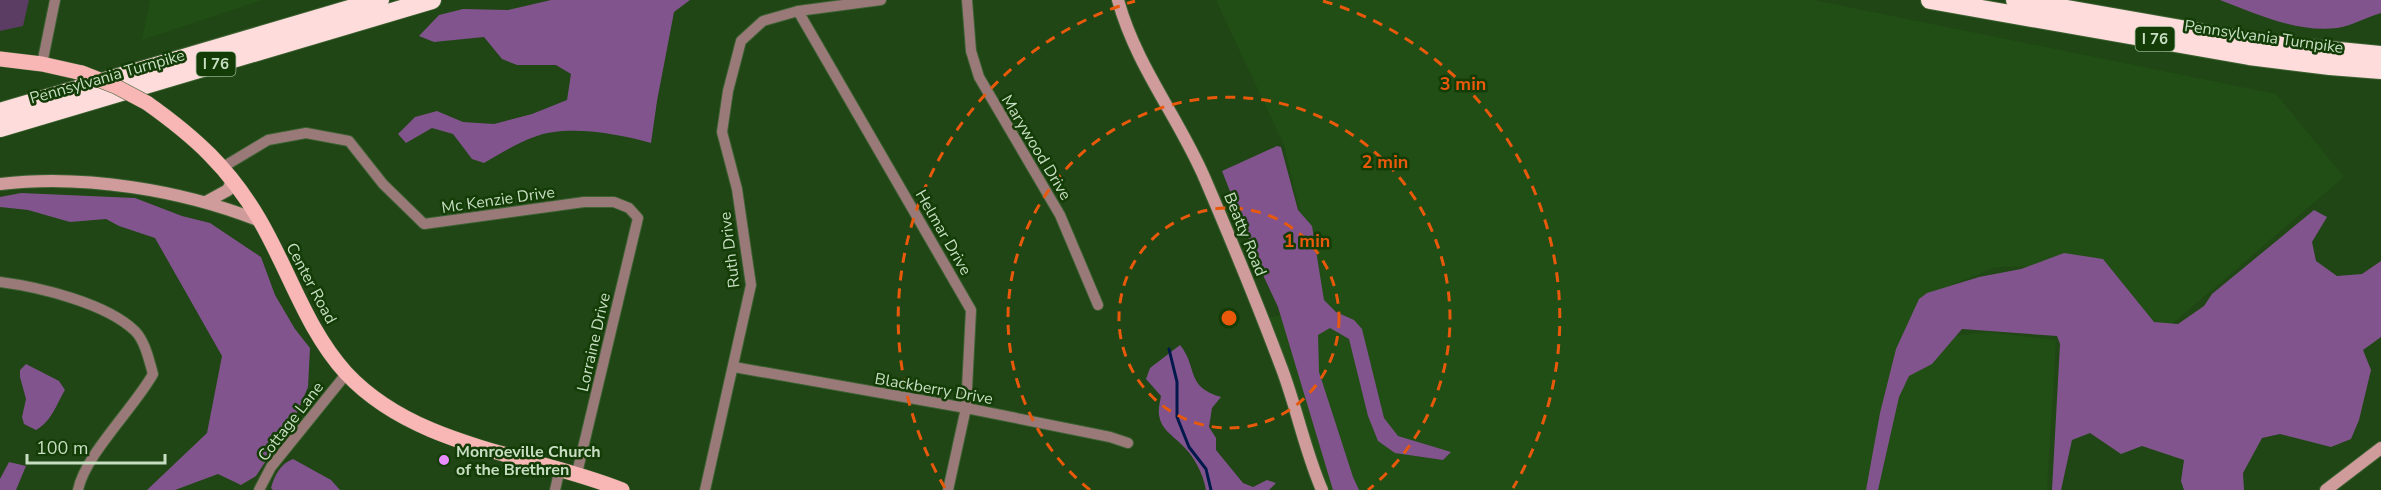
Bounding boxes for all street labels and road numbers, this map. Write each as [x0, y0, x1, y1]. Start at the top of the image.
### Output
street label: Pennsylvania Turnpike [2183, 15, 2345, 59]
road number: I 76 [2136, 27, 2174, 51]
street label: Pennsylvania Turnpike [27, 44, 187, 110]
road number: I 76 [196, 52, 236, 76]
street label: Marywood Drive [996, 91, 1076, 204]
street label: Mc Kenzie Drive [440, 181, 556, 219]
street label: Helmar Drive [910, 186, 977, 279]
street label: Beatty Road [1218, 189, 1272, 280]
street label: Ruth Drive [714, 211, 746, 289]
street label: Center Road [281, 239, 342, 328]
street label: Lorraine Drive [572, 291, 616, 394]
street label: Blackberry Drive [873, 368, 995, 410]
street label: Cottage Lane [253, 377, 329, 466]

